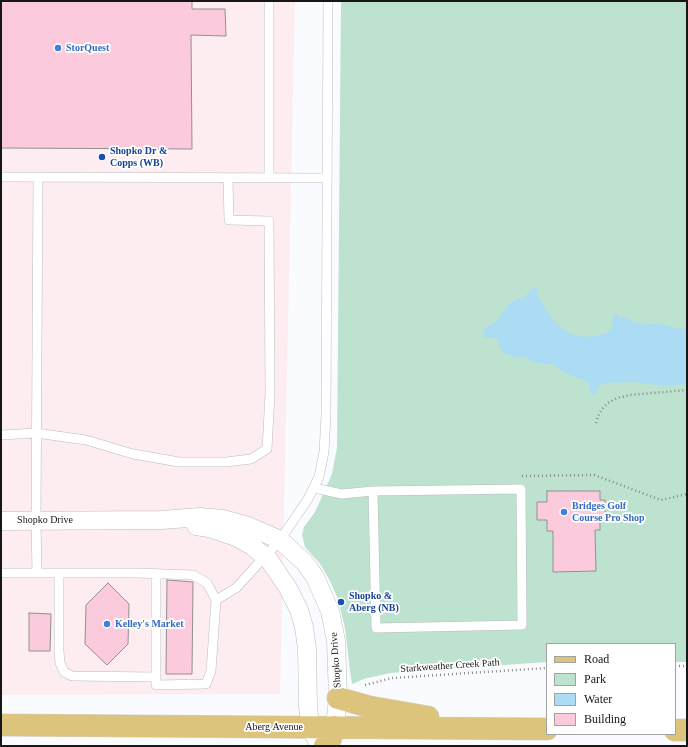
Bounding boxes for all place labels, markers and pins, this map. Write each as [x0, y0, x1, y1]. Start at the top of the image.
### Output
place label: StorQuest [66, 42, 109, 54]
marker: StorQuest [53, 43, 63, 53]
place label: Shopko Dr & Copps (WB) [110, 145, 167, 168]
marker: Shopko Dr & Copps (WB) [97, 152, 107, 162]
place label: Bridges Golf Course Pro Shop [572, 500, 645, 524]
marker: Bridges Golf Course Pro Shop [559, 507, 569, 517]
place label: Shopko & Aberg (NB) [349, 590, 399, 614]
marker: Shopko & Aberg (NB) [336, 597, 346, 607]
place label: Kelley's Market [115, 618, 184, 630]
marker: Kelley's Market [102, 619, 112, 629]

